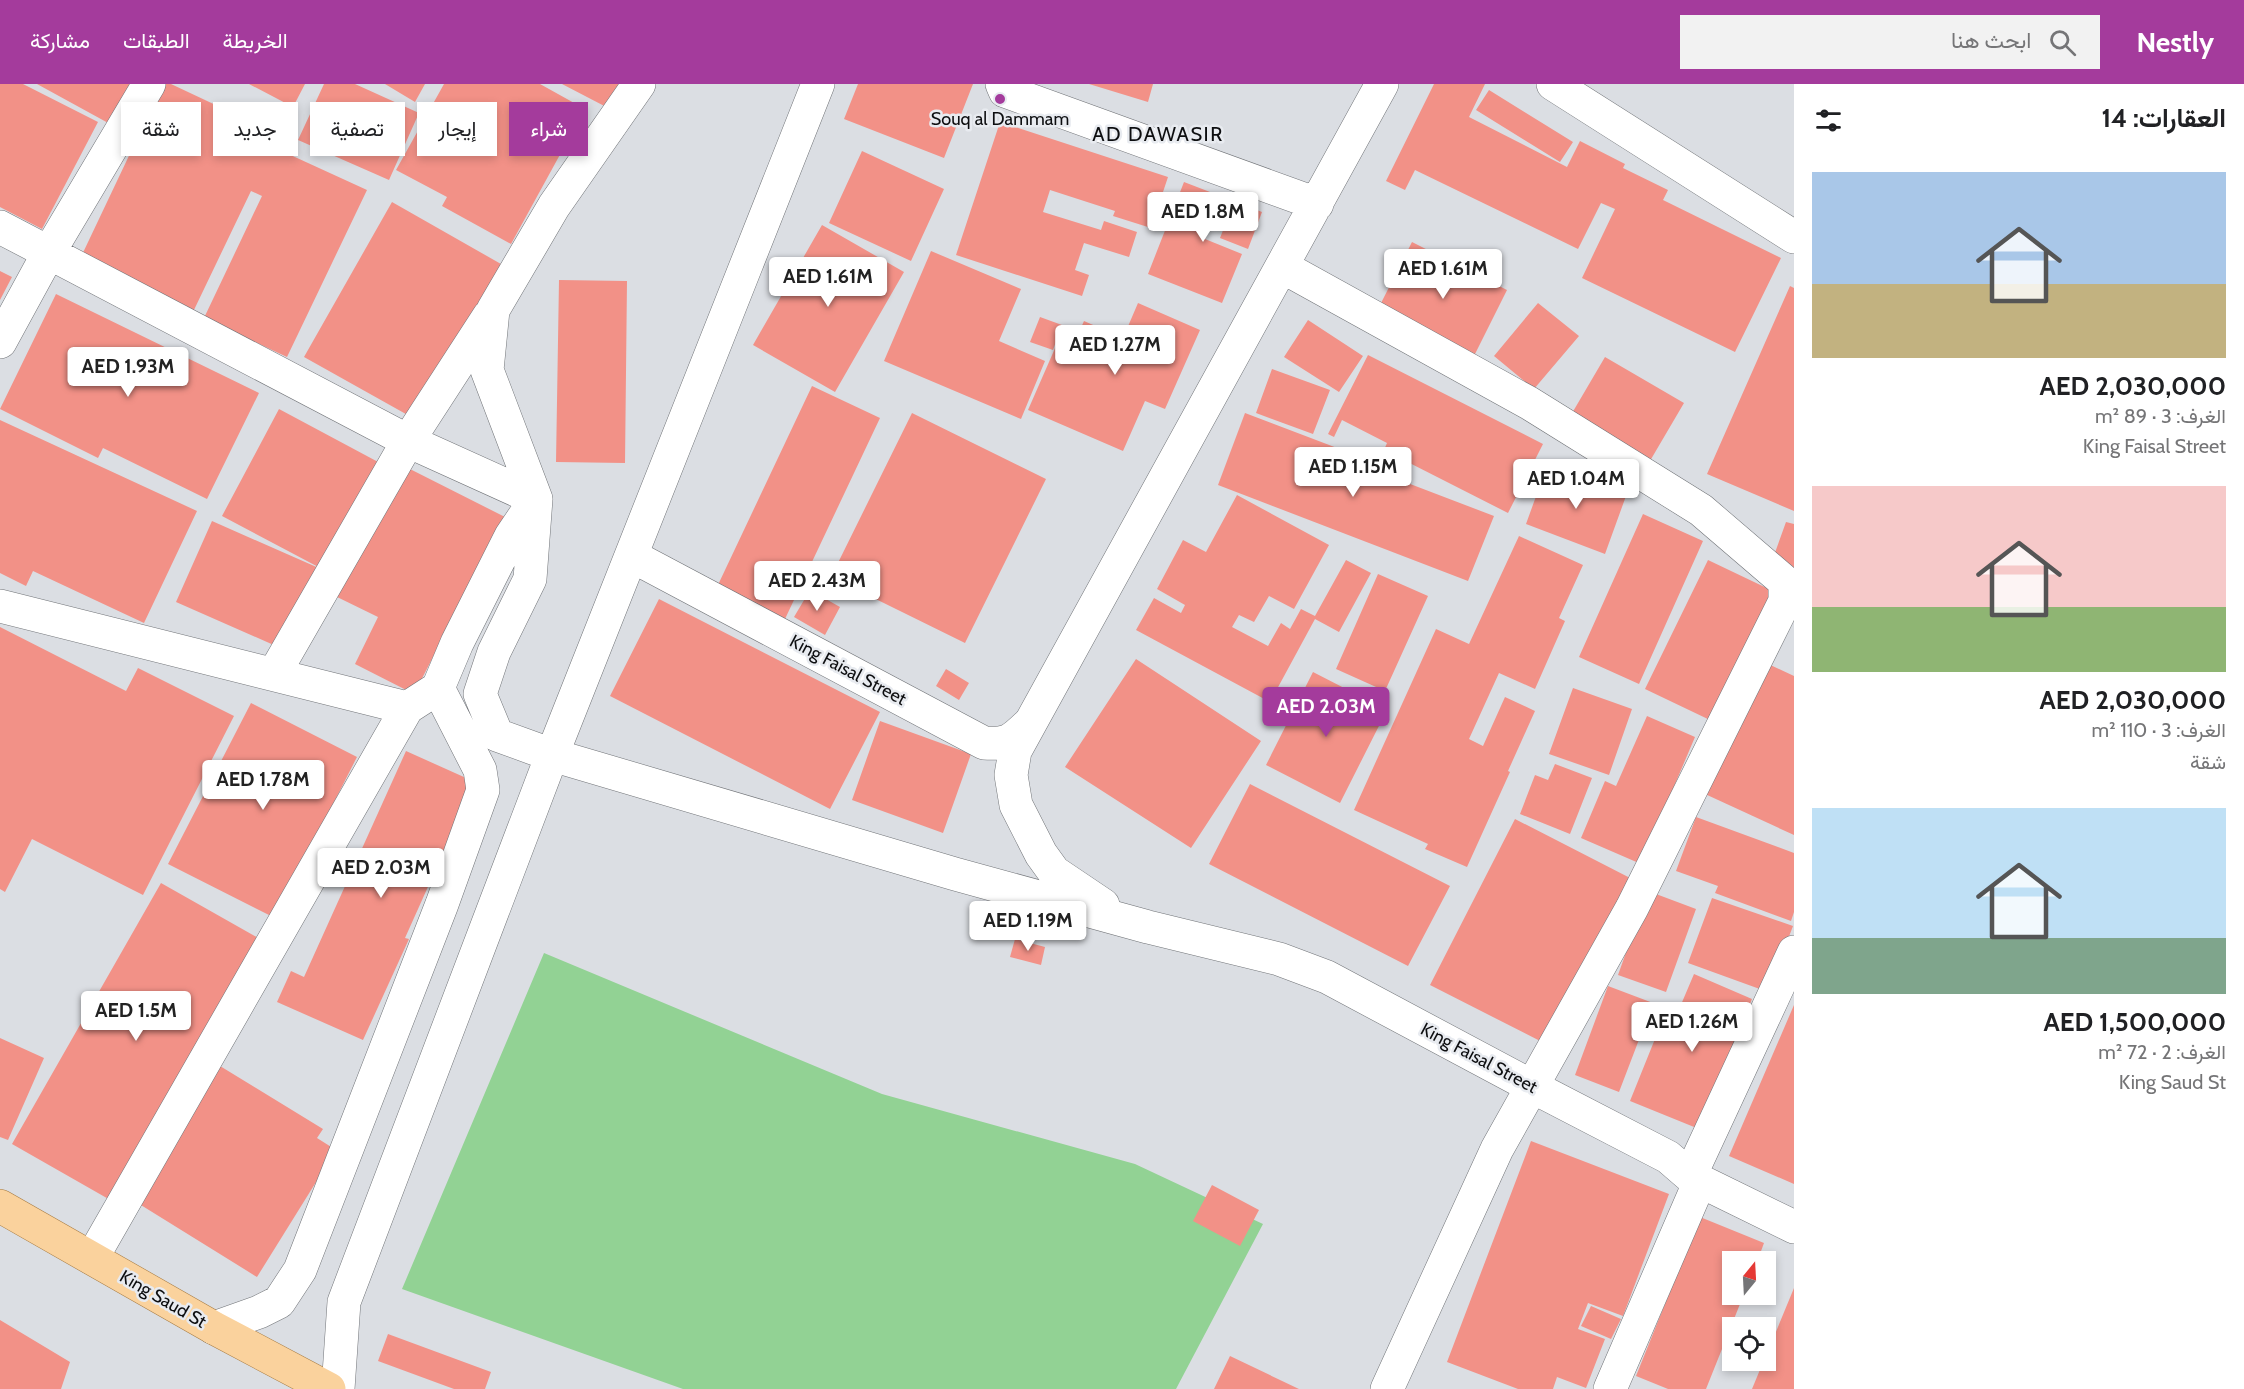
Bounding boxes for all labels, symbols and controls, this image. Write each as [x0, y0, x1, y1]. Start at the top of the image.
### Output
search box [1680, 15, 2100, 69]
text: Nestly [2136, 25, 2214, 59]
icon: search [2046, 26, 2079, 59]
text: ابحث هنا [1951, 27, 2031, 54]
text: مشاركة [30, 28, 90, 53]
text: الطبقات [123, 28, 190, 53]
text: الخريطة [223, 28, 288, 53]
marker: Souq al Dammam [993, 92, 1007, 106]
chip: شقة [121, 102, 201, 156]
chip: جديد [213, 102, 298, 156]
chip: تصفية [310, 102, 405, 156]
chip: إيجار [417, 102, 497, 156]
chip: شراء [509, 102, 588, 156]
text: العقارات: 14 [2101, 102, 2226, 134]
icon: filters [1812, 104, 1845, 137]
place label: Souq al Dammam [931, 108, 1069, 130]
district label: AD DAWASIR [1092, 122, 1224, 146]
pin: AED 1.8M [1141, 192, 1265, 243]
text: AED 1.8M [1161, 199, 1245, 223]
icon: home [1965, 211, 2073, 319]
pin: AED 1.61M [1374, 249, 1512, 300]
text: AED 1.61M [1398, 256, 1488, 280]
pin: AED 1.61M [759, 257, 897, 308]
text: AED 1.61M [783, 264, 873, 288]
pin: AED 1.27M [1046, 325, 1184, 376]
text: AED 1.27M [1069, 332, 1161, 356]
pin: AED 1.93M [59, 347, 197, 398]
text: AED 1.93M [82, 354, 174, 378]
text: AED 2,030,000 [2040, 370, 2226, 402]
text: الغرف: 3 · 89 m² [2095, 404, 2226, 428]
text: King Faisal Street [2083, 434, 2226, 458]
pin: AED 1.15M [1284, 447, 1422, 498]
text: AED 1.15M [1309, 454, 1398, 478]
pin: AED 1.04M [1507, 459, 1645, 510]
text: AED 1.04M [1527, 466, 1625, 490]
icon: home [1965, 525, 2073, 633]
pin: AED 2.43M [748, 561, 886, 612]
text: AED 2.43M [768, 568, 866, 592]
street label: King Faisal Street [786, 630, 910, 710]
text: AED 2,030,000 [2040, 684, 2226, 716]
pin: AED 2.03M [1257, 687, 1395, 738]
text: AED 2.03M [1276, 694, 1376, 718]
text: الغرف: 3 · 110 m² [2092, 718, 2226, 742]
text: شقة [2190, 750, 2226, 774]
pin: AED 1.78M [194, 760, 332, 811]
text: AED 1.78M [216, 767, 310, 791]
icon: home [1965, 847, 2073, 955]
pin: AED 2.03M [312, 848, 450, 899]
text: AED 2.03M [331, 855, 431, 879]
pin: AED 1.19M [959, 901, 1097, 952]
text: AED 1.19M [983, 908, 1073, 932]
pin: AED 1.5M [74, 991, 198, 1042]
text: AED 1.5M [95, 998, 177, 1022]
pin: AED 1.26M [1623, 1002, 1761, 1053]
text: AED 1,500,000 [2044, 1006, 2226, 1038]
text: AED 1.26M [1645, 1009, 1739, 1033]
street label: King Faisal Street [1417, 1018, 1541, 1098]
text: الغرف: 2 · 72 m² [2098, 1040, 2226, 1064]
text: King Saud St [2119, 1070, 2226, 1094]
north arrow [1722, 1251, 1776, 1305]
map controls [1722, 1251, 1776, 1371]
street label: King Saud St [116, 1265, 210, 1333]
button: locate [1722, 1317, 1776, 1371]

